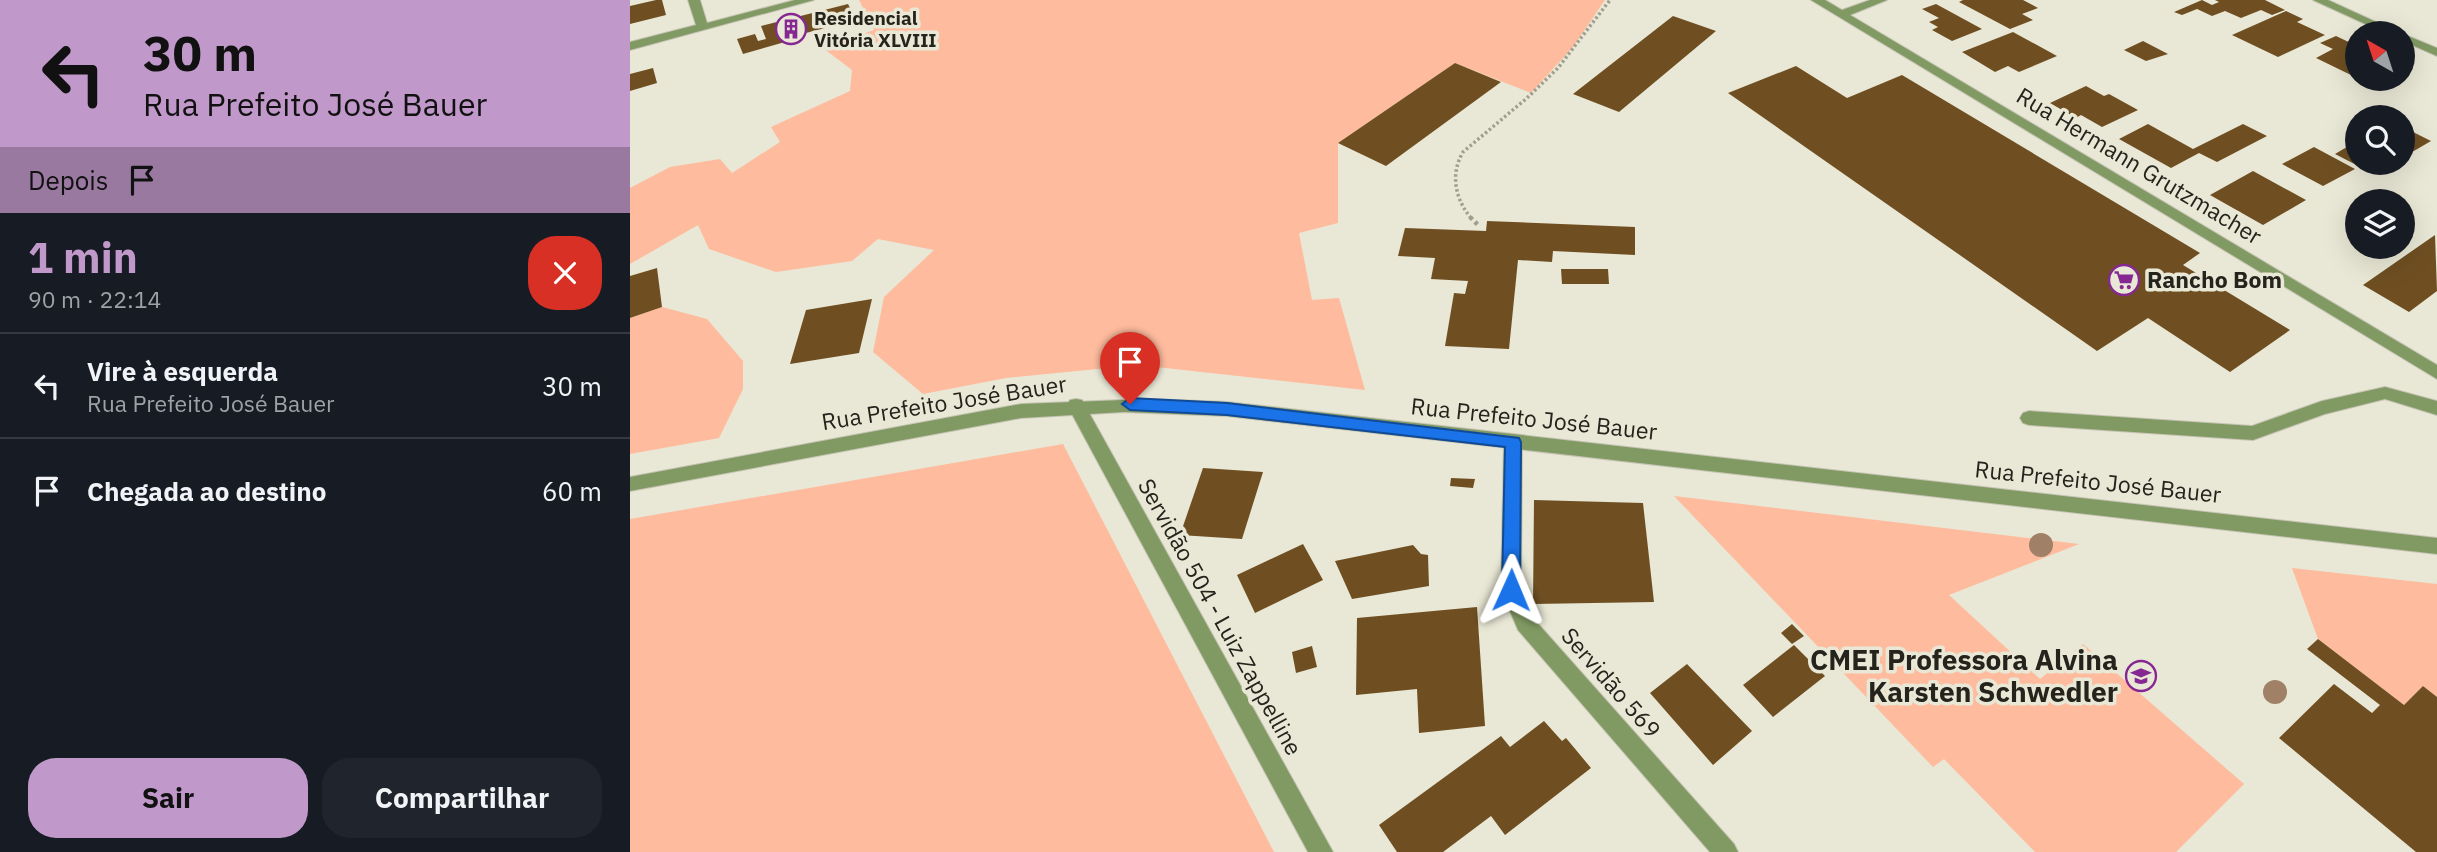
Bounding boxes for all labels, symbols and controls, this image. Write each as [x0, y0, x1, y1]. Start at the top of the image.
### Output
place label: Residencial Vitória XLVIII [814, 6, 937, 52]
building icon: Residencial Vitória XLVIII [774, 12, 808, 46]
text: 30 m [143, 21, 257, 84]
north arrow [2345, 21, 2415, 91]
map controls [2345, 21, 2415, 259]
icon: left [28, 28, 119, 119]
street label: Rua Hermann Grutzmacher [2011, 80, 2268, 251]
text: Rua Prefeito José Bauer [143, 83, 487, 125]
button: search [2345, 105, 2415, 175]
icon: arrive [123, 161, 161, 199]
text: Depois [28, 163, 109, 197]
button: layers [2345, 189, 2415, 259]
text: 1 min [28, 230, 138, 285]
button: close [528, 236, 602, 310]
supermarket icon: Rancho Bom [2107, 263, 2141, 297]
place label: Rancho Bom [2147, 264, 2282, 294]
text: 90 m · 22:14 [28, 284, 161, 314]
pin [1100, 332, 1160, 404]
icon: arrive [1111, 343, 1149, 381]
text: Vire à esquerda [87, 354, 278, 388]
icon: left [28, 367, 66, 405]
street label: Rua Prefeito José Bauer [819, 368, 1069, 436]
text: 30 m [542, 369, 602, 403]
text: Rua Prefeito José Bauer [87, 388, 334, 418]
street label: Rua Prefeito José Bauer [1409, 390, 1659, 446]
street label: Rua Prefeito José Bauer [1973, 453, 2223, 509]
icon: arrive [28, 472, 66, 510]
street label: Servidão 504 - Luiz Zappelline [1132, 473, 1310, 760]
text: Chegada ao destino [87, 474, 326, 508]
text: 60 m [542, 474, 602, 508]
position arrow [1474, 553, 1548, 627]
street label: Servidão 569 [1555, 621, 1668, 744]
place label: CMEI Professora Alvina Karsten Schwedler [1810, 641, 2118, 710]
school or university icon: CMEI Professora Alvina Karsten Schwedler [2124, 659, 2158, 693]
button: Sair [28, 758, 308, 838]
button: Compartilhar [322, 758, 602, 838]

